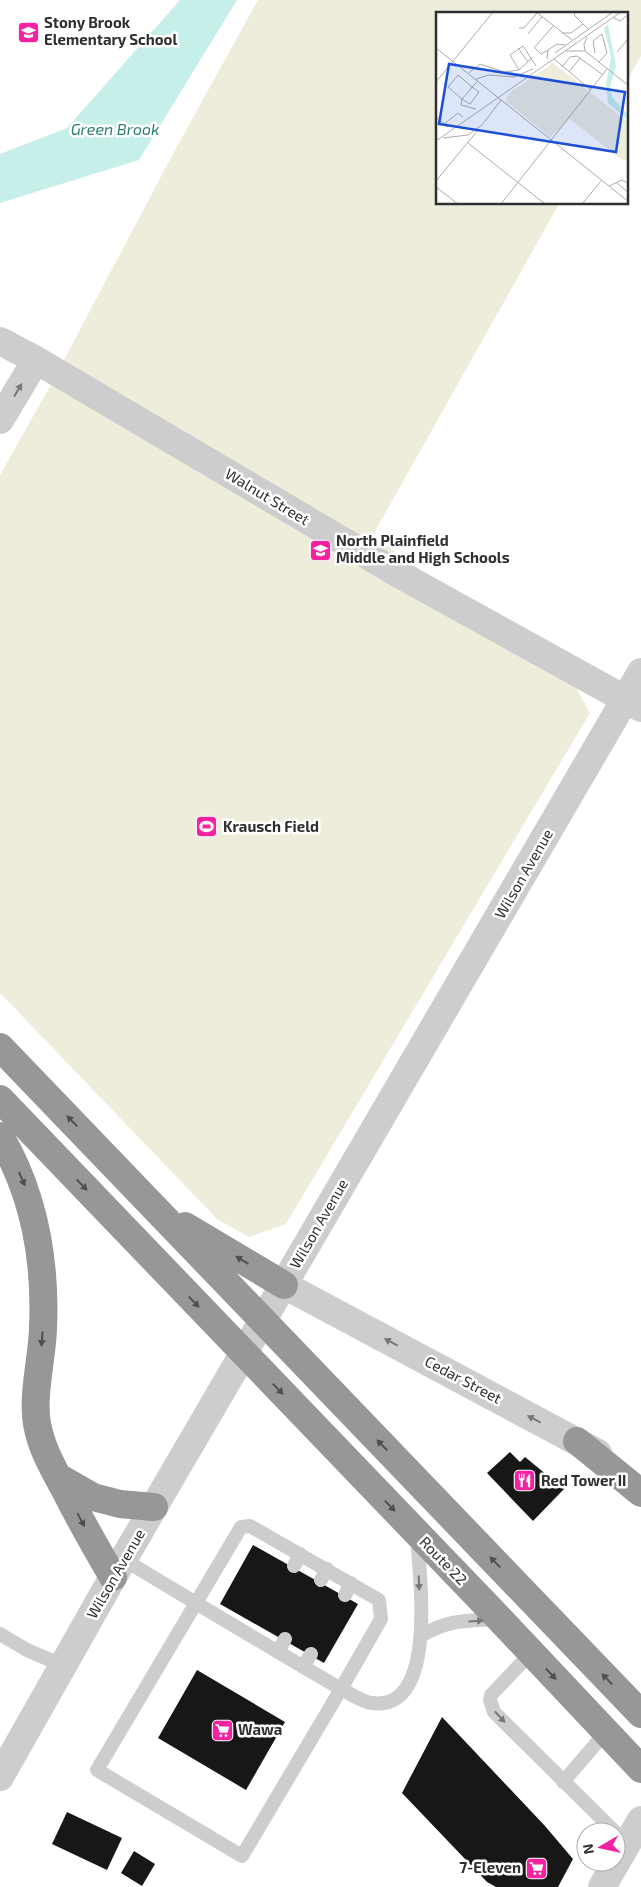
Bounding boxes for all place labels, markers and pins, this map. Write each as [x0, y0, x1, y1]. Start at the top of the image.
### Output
place label: Stony Brook Elementary School [44, 13, 177, 49]
school or university icon: Stony Brook Elementary School [16, 20, 40, 44]
place label: North Plainfield Middle and High Schools [336, 531, 510, 566]
school or university icon: North Plainfield Middle and High Schools [308, 538, 332, 562]
sports icon: Krausch Field [195, 815, 219, 839]
place label: Krausch Field [223, 817, 319, 835]
restaurant icon: Red Tower II [513, 1469, 537, 1493]
place label: Red Tower II [541, 1471, 627, 1489]
supermarket icon: Wawa [210, 1718, 234, 1742]
place label: Wawa [238, 1720, 282, 1738]
supermarket icon: 7-Eleven [525, 1856, 549, 1880]
place label: 7-Eleven [459, 1858, 521, 1876]

